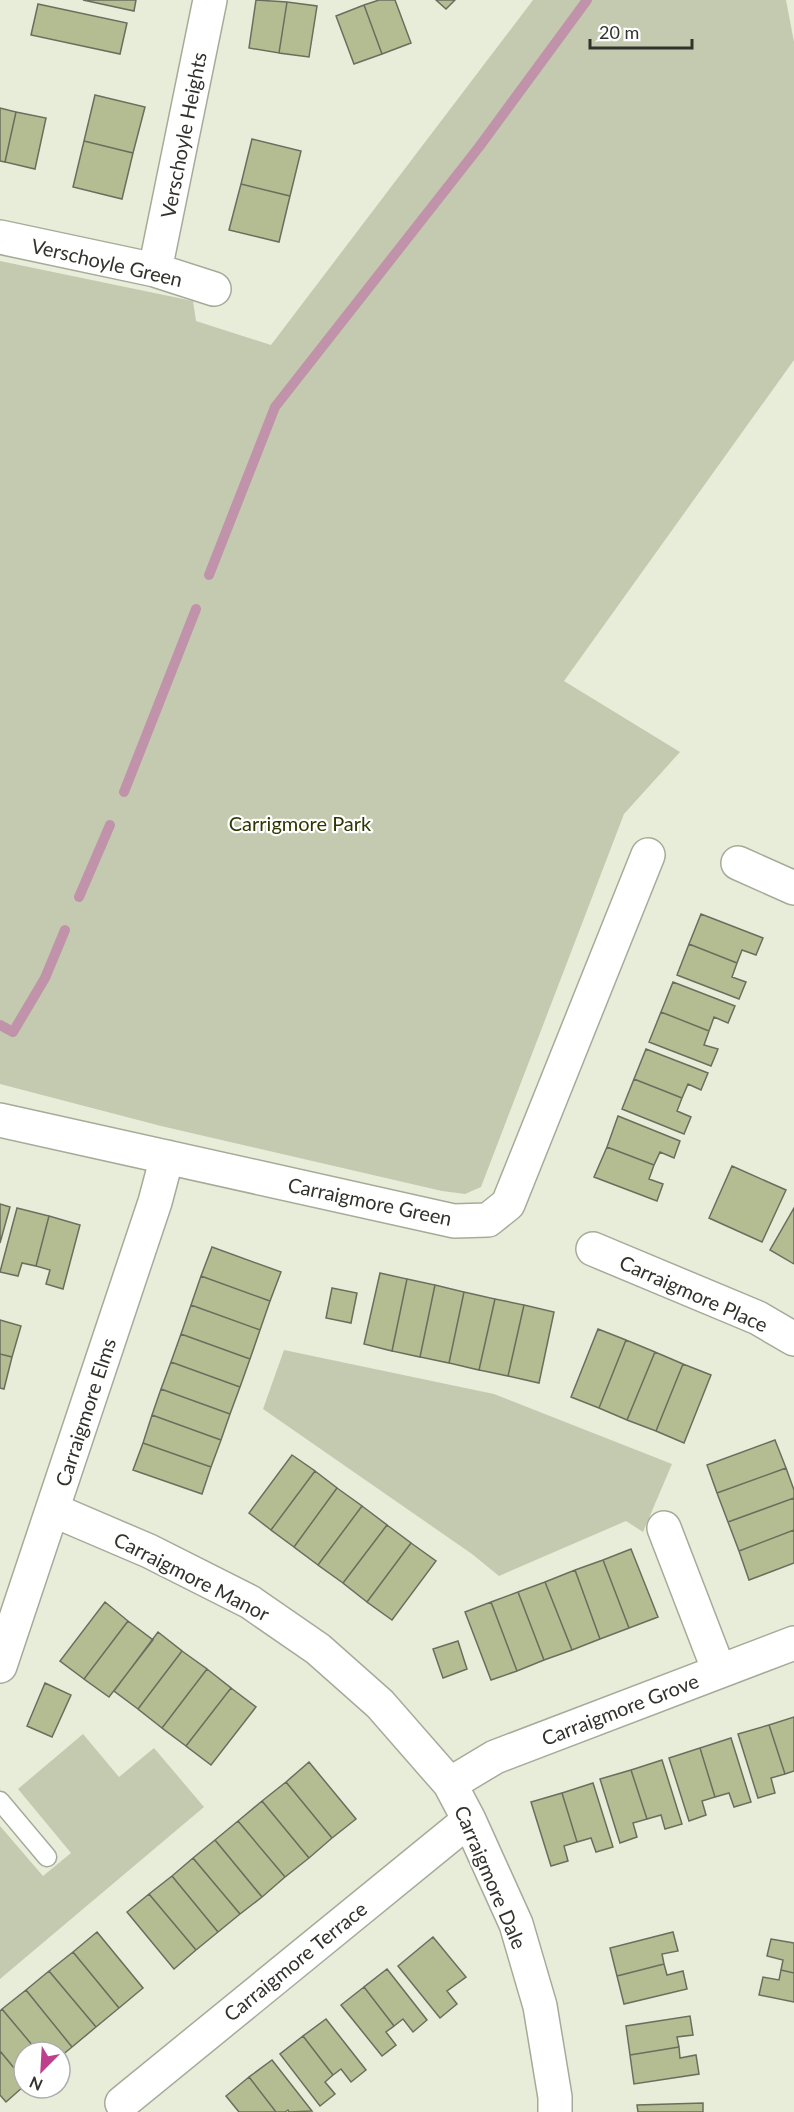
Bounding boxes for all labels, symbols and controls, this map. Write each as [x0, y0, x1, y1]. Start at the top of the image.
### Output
scale bar [590, 12, 692, 50]
text: 20 m [599, 21, 639, 43]
street label: Verschoyle Heights [155, 50, 211, 220]
street label: Verschoyle Green [29, 233, 185, 291]
park label: Carrigmore Park [229, 811, 372, 835]
street label: Carraigmore Green [286, 1172, 454, 1230]
street label: Carraigmore Place [616, 1250, 772, 1336]
street label: Carraigmore Elms [50, 1335, 120, 1489]
street label: Carraigmore Manor [110, 1526, 274, 1626]
street label: Carraigmore Grove [538, 1668, 702, 1750]
street label: Carraigmore Dale [450, 1802, 532, 1952]
street label: Carraigmore Terrace [219, 1896, 371, 2026]
north arrow [12, 2040, 72, 2100]
text: N [26, 2073, 45, 2095]

